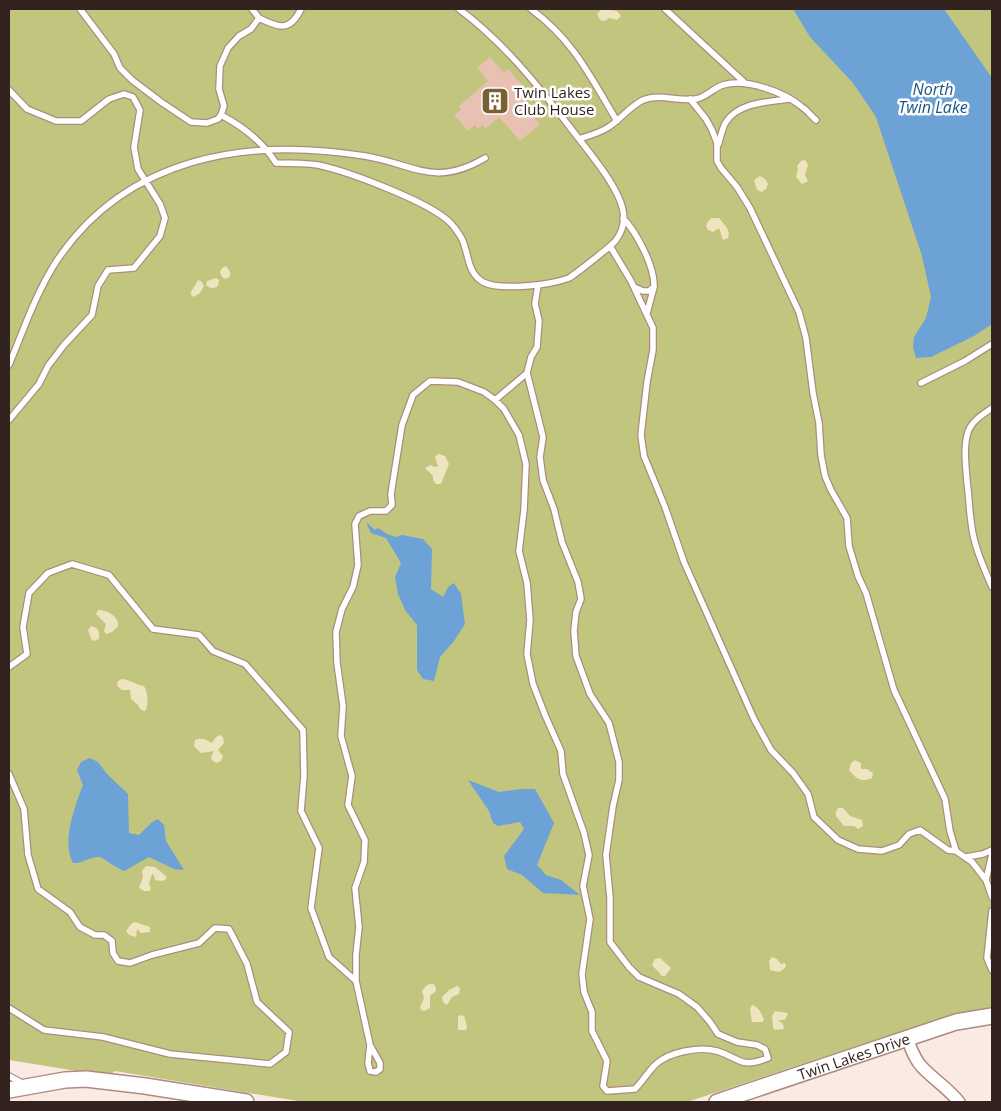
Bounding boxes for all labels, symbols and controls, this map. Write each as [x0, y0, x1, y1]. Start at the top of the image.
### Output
water label: North Twin Lake [898, 78, 968, 118]
place label: Twin Lakes Club House [514, 82, 594, 119]
building icon: Twin Lakes Club House [480, 86, 510, 116]
street label: Twin Lakes Drive [795, 1028, 912, 1084]

